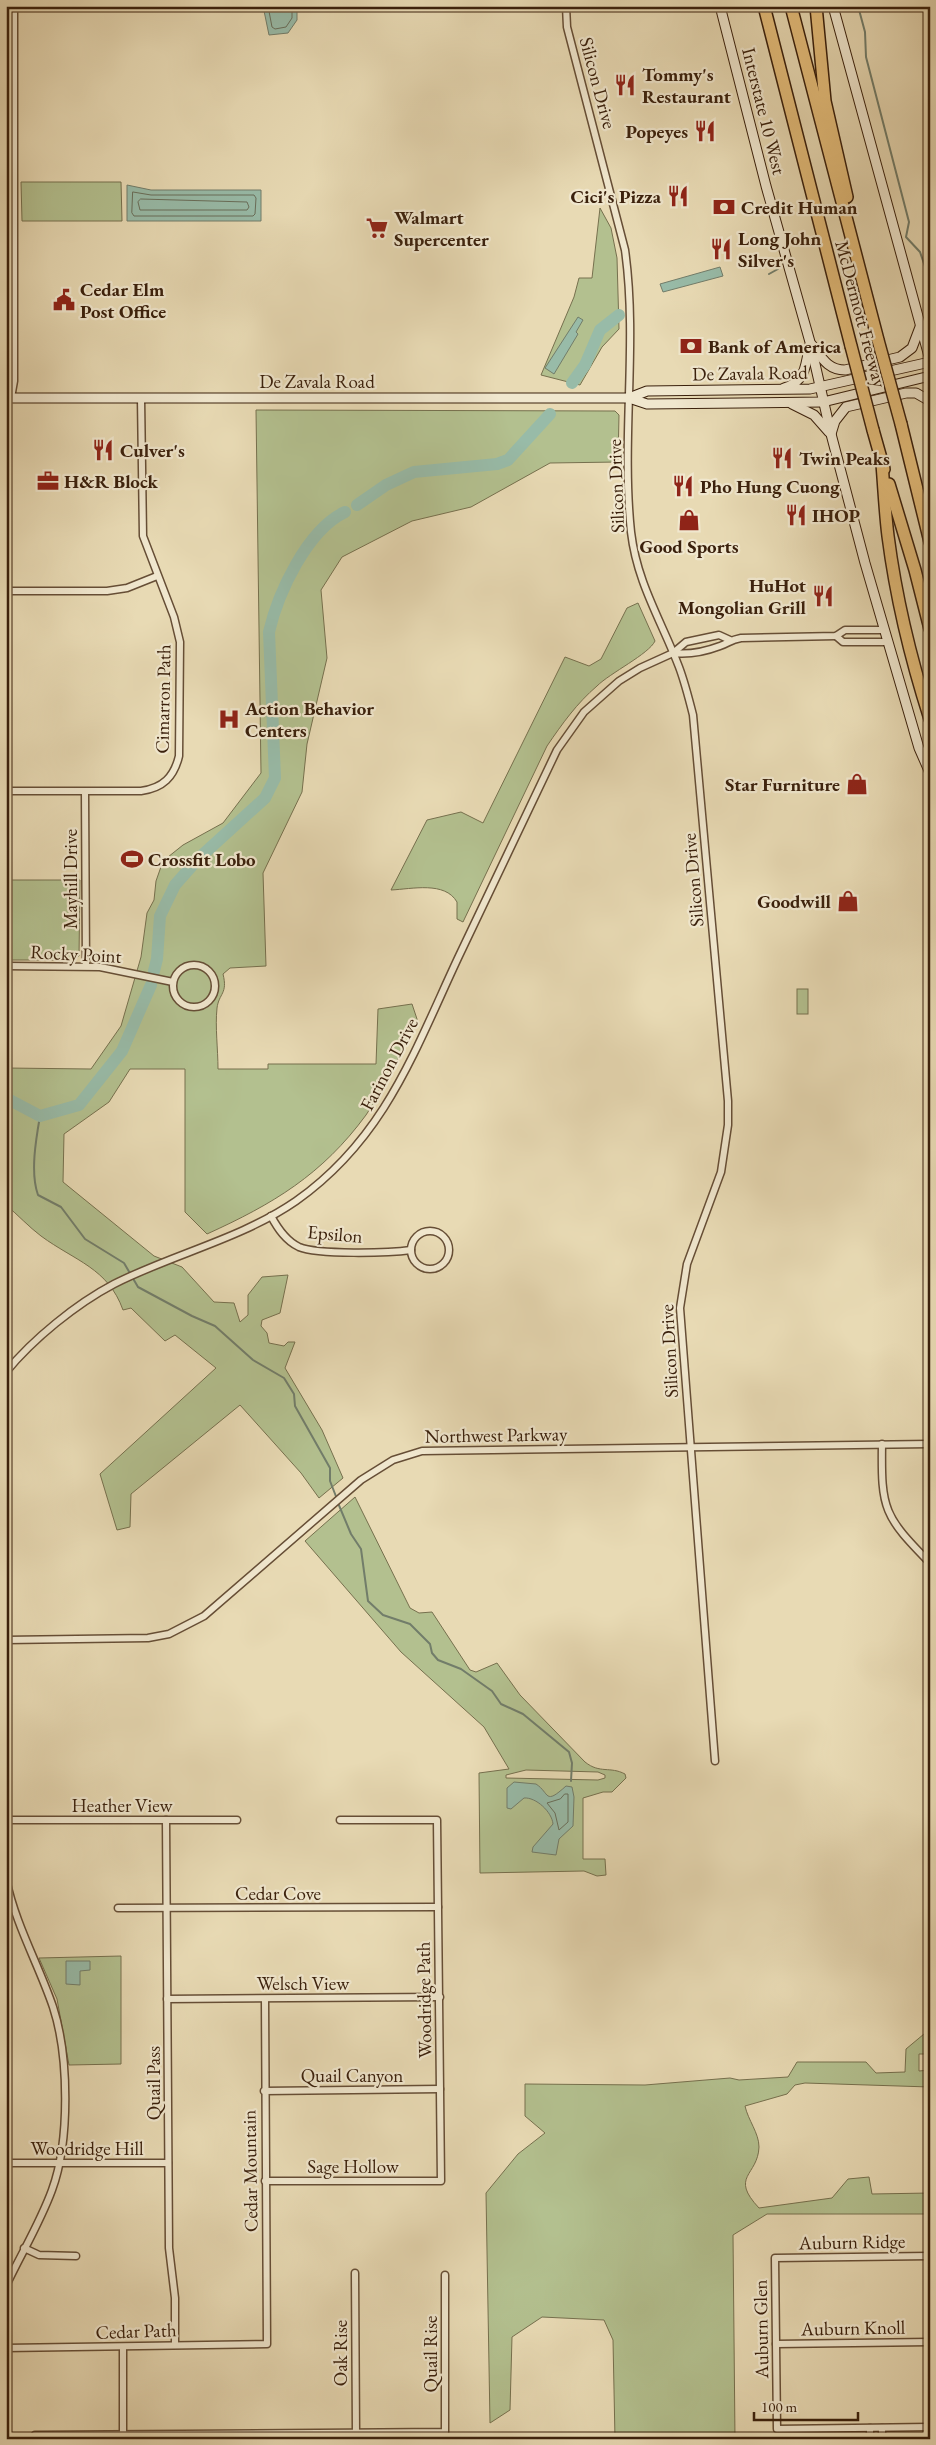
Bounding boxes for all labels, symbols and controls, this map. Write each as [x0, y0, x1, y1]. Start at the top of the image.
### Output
street label: Silicon Drive [574, 34, 622, 132]
street label: Interstate 10 West [736, 45, 792, 177]
place label: Tommy's Restaurant [642, 62, 731, 109]
restaurant icon: Tommy's Restaurant [612, 72, 638, 98]
restaurant icon: Popeyes [692, 118, 718, 144]
place label: Popeyes [625, 119, 688, 144]
restaurant icon: Cici's Pizza [665, 183, 691, 209]
place label: Cici's Pizza [571, 184, 662, 209]
bank icon: Credit Human [711, 194, 737, 220]
place label: Credit Human [741, 195, 858, 220]
place label: Walmart Supercenter [394, 205, 489, 252]
supermarket icon: Walmart Supercenter [364, 215, 390, 241]
place label: Long John Silver's [738, 226, 821, 273]
restaurant icon: Long John Silver's [708, 236, 734, 262]
street label: McDermott Freeway [829, 238, 893, 391]
place label: Cedar Elm Post Office [80, 277, 166, 324]
public building icon: Cedar Elm Post Office [51, 287, 77, 313]
bank icon: Bank of America [678, 333, 704, 359]
place label: Bank of America [708, 334, 842, 359]
street label: De Zavala Road [692, 359, 808, 387]
street label: De Zavala Road [259, 369, 375, 394]
restaurant icon: Culver's [90, 437, 116, 463]
place label: Culver's [120, 438, 185, 463]
street label: Silicon Drive [602, 439, 630, 533]
restaurant icon: Twin Peaks [769, 445, 795, 471]
place label: Twin Peaks [799, 446, 890, 471]
office icon: H&R Block [35, 468, 61, 494]
place label: H&R Block [64, 469, 159, 494]
restaurant icon: Pho Hung Cuong [670, 473, 696, 499]
place label: Pho Hung Cuong [700, 474, 840, 499]
restaurant icon: IHOP [783, 502, 809, 528]
place label: IHOP [812, 503, 861, 528]
shop icon: Good Sports [676, 507, 702, 533]
place label: Good Sports [639, 534, 739, 559]
place label: HuHot Mongolian Grill [678, 573, 807, 620]
restaurant icon: HuHot Mongolian Grill [810, 583, 836, 609]
street label: Cimarron Path [150, 644, 176, 754]
place label: Action Behavior Centers [244, 696, 374, 743]
hospital icon: Action Behavior Centers [216, 706, 242, 732]
shop icon: Star Furniture [844, 771, 870, 797]
place label: Star Furniture [725, 772, 840, 797]
street label: Mayhill Drive [58, 829, 83, 929]
street label: Silicon Drive [676, 832, 710, 928]
sports icon: Crossfit Lobo [119, 846, 145, 872]
place label: Crossfit Lobo [148, 847, 256, 872]
shop icon: Goodwill [835, 888, 861, 914]
place label: Goodwill [757, 889, 832, 914]
street label: Rocky Point [30, 939, 122, 969]
street label: Farinon Drive [354, 1013, 424, 1115]
street label: Epsilon [306, 1219, 364, 1249]
street label: Silicon Drive [654, 1303, 684, 1399]
street label: Northwest Parkway [424, 1421, 568, 1449]
street label: Heather View [71, 1793, 174, 1818]
street label: Cedar Cove [235, 1881, 321, 1906]
street label: Woodridge Path [410, 1941, 438, 2059]
street label: Welsch View [257, 1971, 350, 1996]
street label: Quail Pass [141, 2046, 166, 2120]
street label: Quail Canyon [301, 2063, 403, 2088]
street label: Cedar Mountain [236, 2110, 264, 2232]
street label: Woodridge Hill [30, 2136, 144, 2161]
street label: Sage Hollow [307, 2154, 400, 2179]
street label: Auburn Ridge [797, 2229, 906, 2255]
street label: Auburn Glen [748, 2279, 774, 2380]
street label: Auburn Knoll [800, 2315, 906, 2341]
street label: Quail Rise [418, 2316, 443, 2392]
street label: Cedar Path [95, 2317, 177, 2345]
street label: Oak Rise [328, 2320, 353, 2386]
scale bar [754, 2390, 857, 2422]
text: 100 m [761, 2397, 798, 2416]

